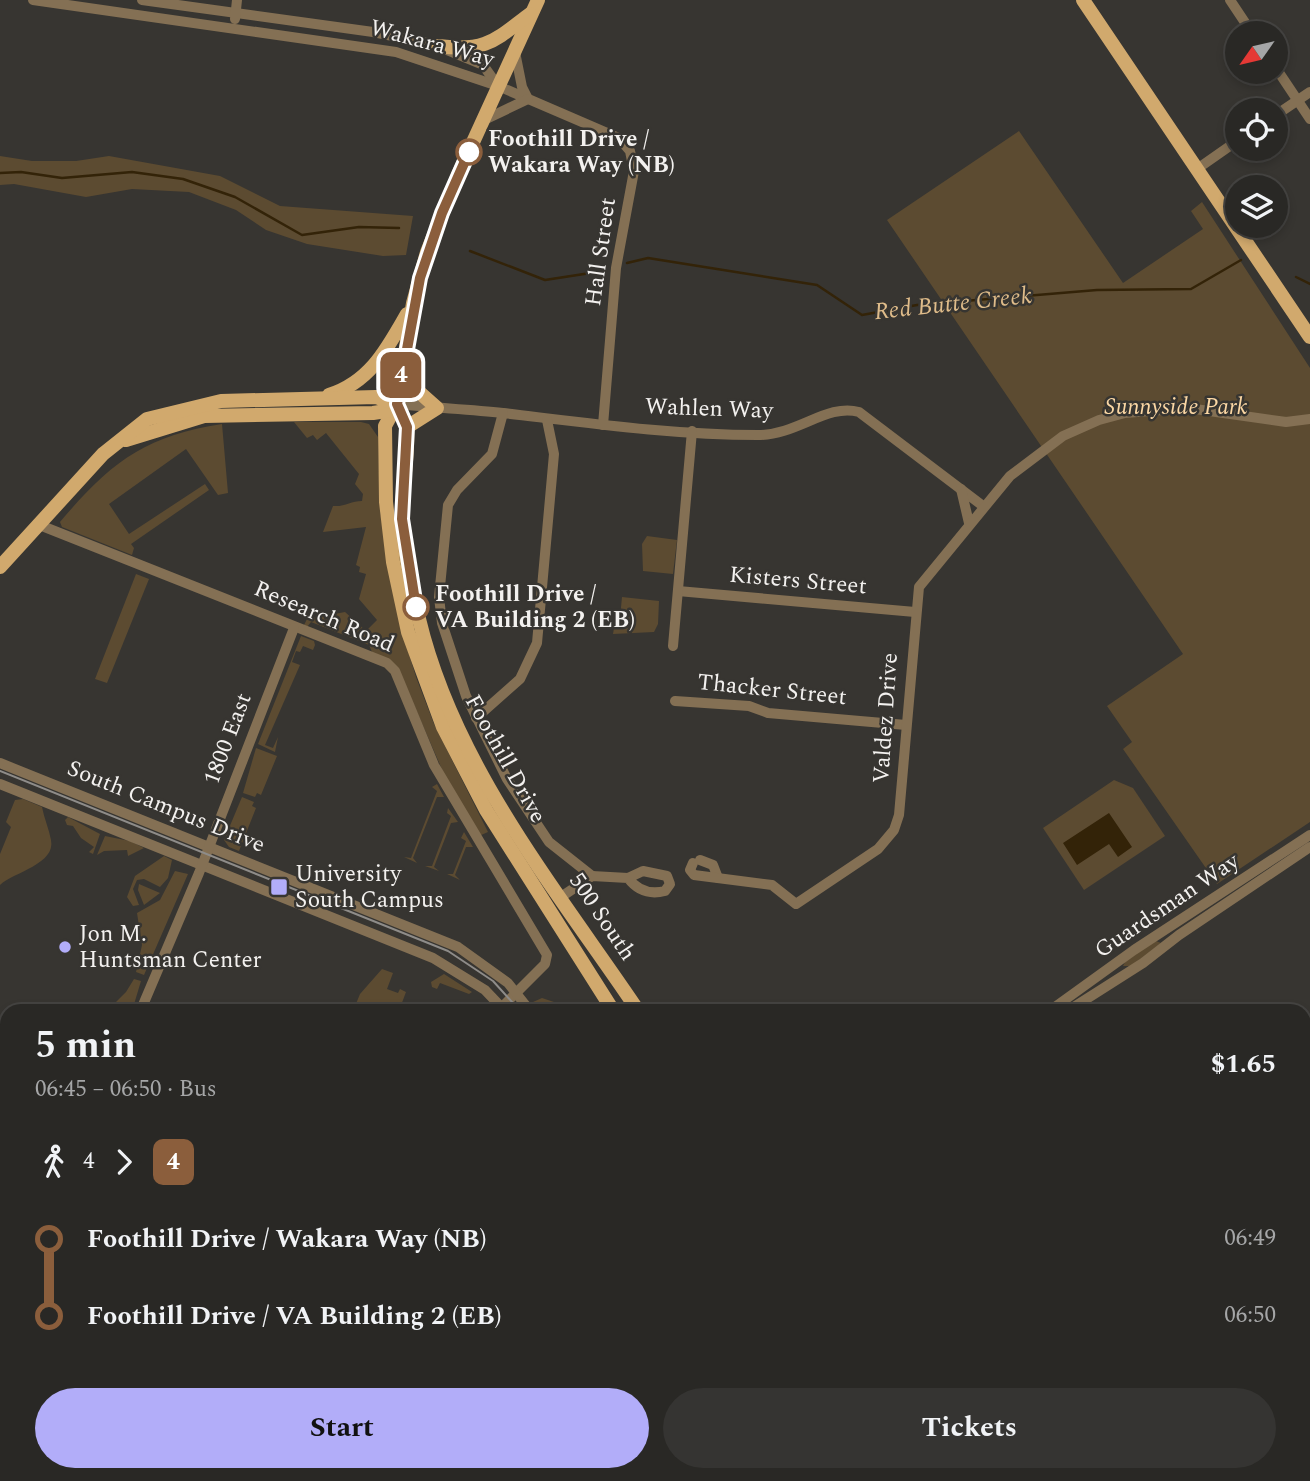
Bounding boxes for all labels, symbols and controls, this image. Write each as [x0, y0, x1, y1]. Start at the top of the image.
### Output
street label: Wakara Way [366, 11, 499, 78]
north arrow [1225, 21, 1288, 84]
map controls [1225, 21, 1288, 238]
button: locate [1225, 98, 1288, 161]
place label: Foothill Drive / Wakara Way (NB) [488, 122, 675, 183]
marker: Foothill Drive / Wakara Way (NB) [456, 139, 482, 165]
button: layers [1225, 175, 1288, 238]
street label: Hall Street [576, 195, 626, 309]
water label: Red Butte Creek [872, 278, 1034, 330]
line badge: 4 [378, 352, 424, 398]
text: 4 [394, 357, 408, 393]
street label: Wahlen Way [644, 389, 774, 429]
park label: Sunnyside Park [1104, 390, 1248, 425]
street label: Kisters Street [728, 558, 868, 604]
street label: Research Road [248, 572, 400, 662]
place label: Foothill Drive / VA Building 2 (EB) [435, 577, 635, 638]
marker: Foothill Drive / VA Building 2 (EB) [403, 594, 429, 620]
street label: Valdez Drive [864, 651, 908, 785]
street label: Thacker Street [696, 665, 848, 715]
street label: 1800 East [194, 688, 262, 790]
street label: Foothill Drive [455, 688, 555, 830]
street label: South Campus Drive [62, 751, 270, 863]
street label: Guardsman Way [1088, 844, 1247, 967]
place label: University South Campus [295, 857, 444, 918]
street label: 500 South [560, 866, 644, 968]
marker: University South Campus [269, 877, 289, 897]
place label: Jon M. Huntsman Center [79, 917, 262, 978]
marker: Jon M. Huntsman Center [57, 939, 73, 955]
text: 5 min [35, 1017, 136, 1075]
text: $1.65 [1211, 1044, 1276, 1084]
text: 06:45 – 06:50 · Bus [35, 1072, 217, 1107]
icon: walk [35, 1143, 73, 1181]
icon: forward [105, 1143, 143, 1181]
text: 4 [83, 1144, 95, 1179]
text: 4 [167, 1144, 180, 1180]
text: Foothill Drive / Wakara Way (NB) [87, 1219, 487, 1259]
text: 06:49 [1224, 1221, 1276, 1256]
text: Foothill Drive / VA Building 2 (EB) [87, 1296, 502, 1336]
text: 06:50 [1224, 1298, 1276, 1333]
button: Start [35, 1388, 649, 1468]
button: Tickets [663, 1388, 1276, 1468]

